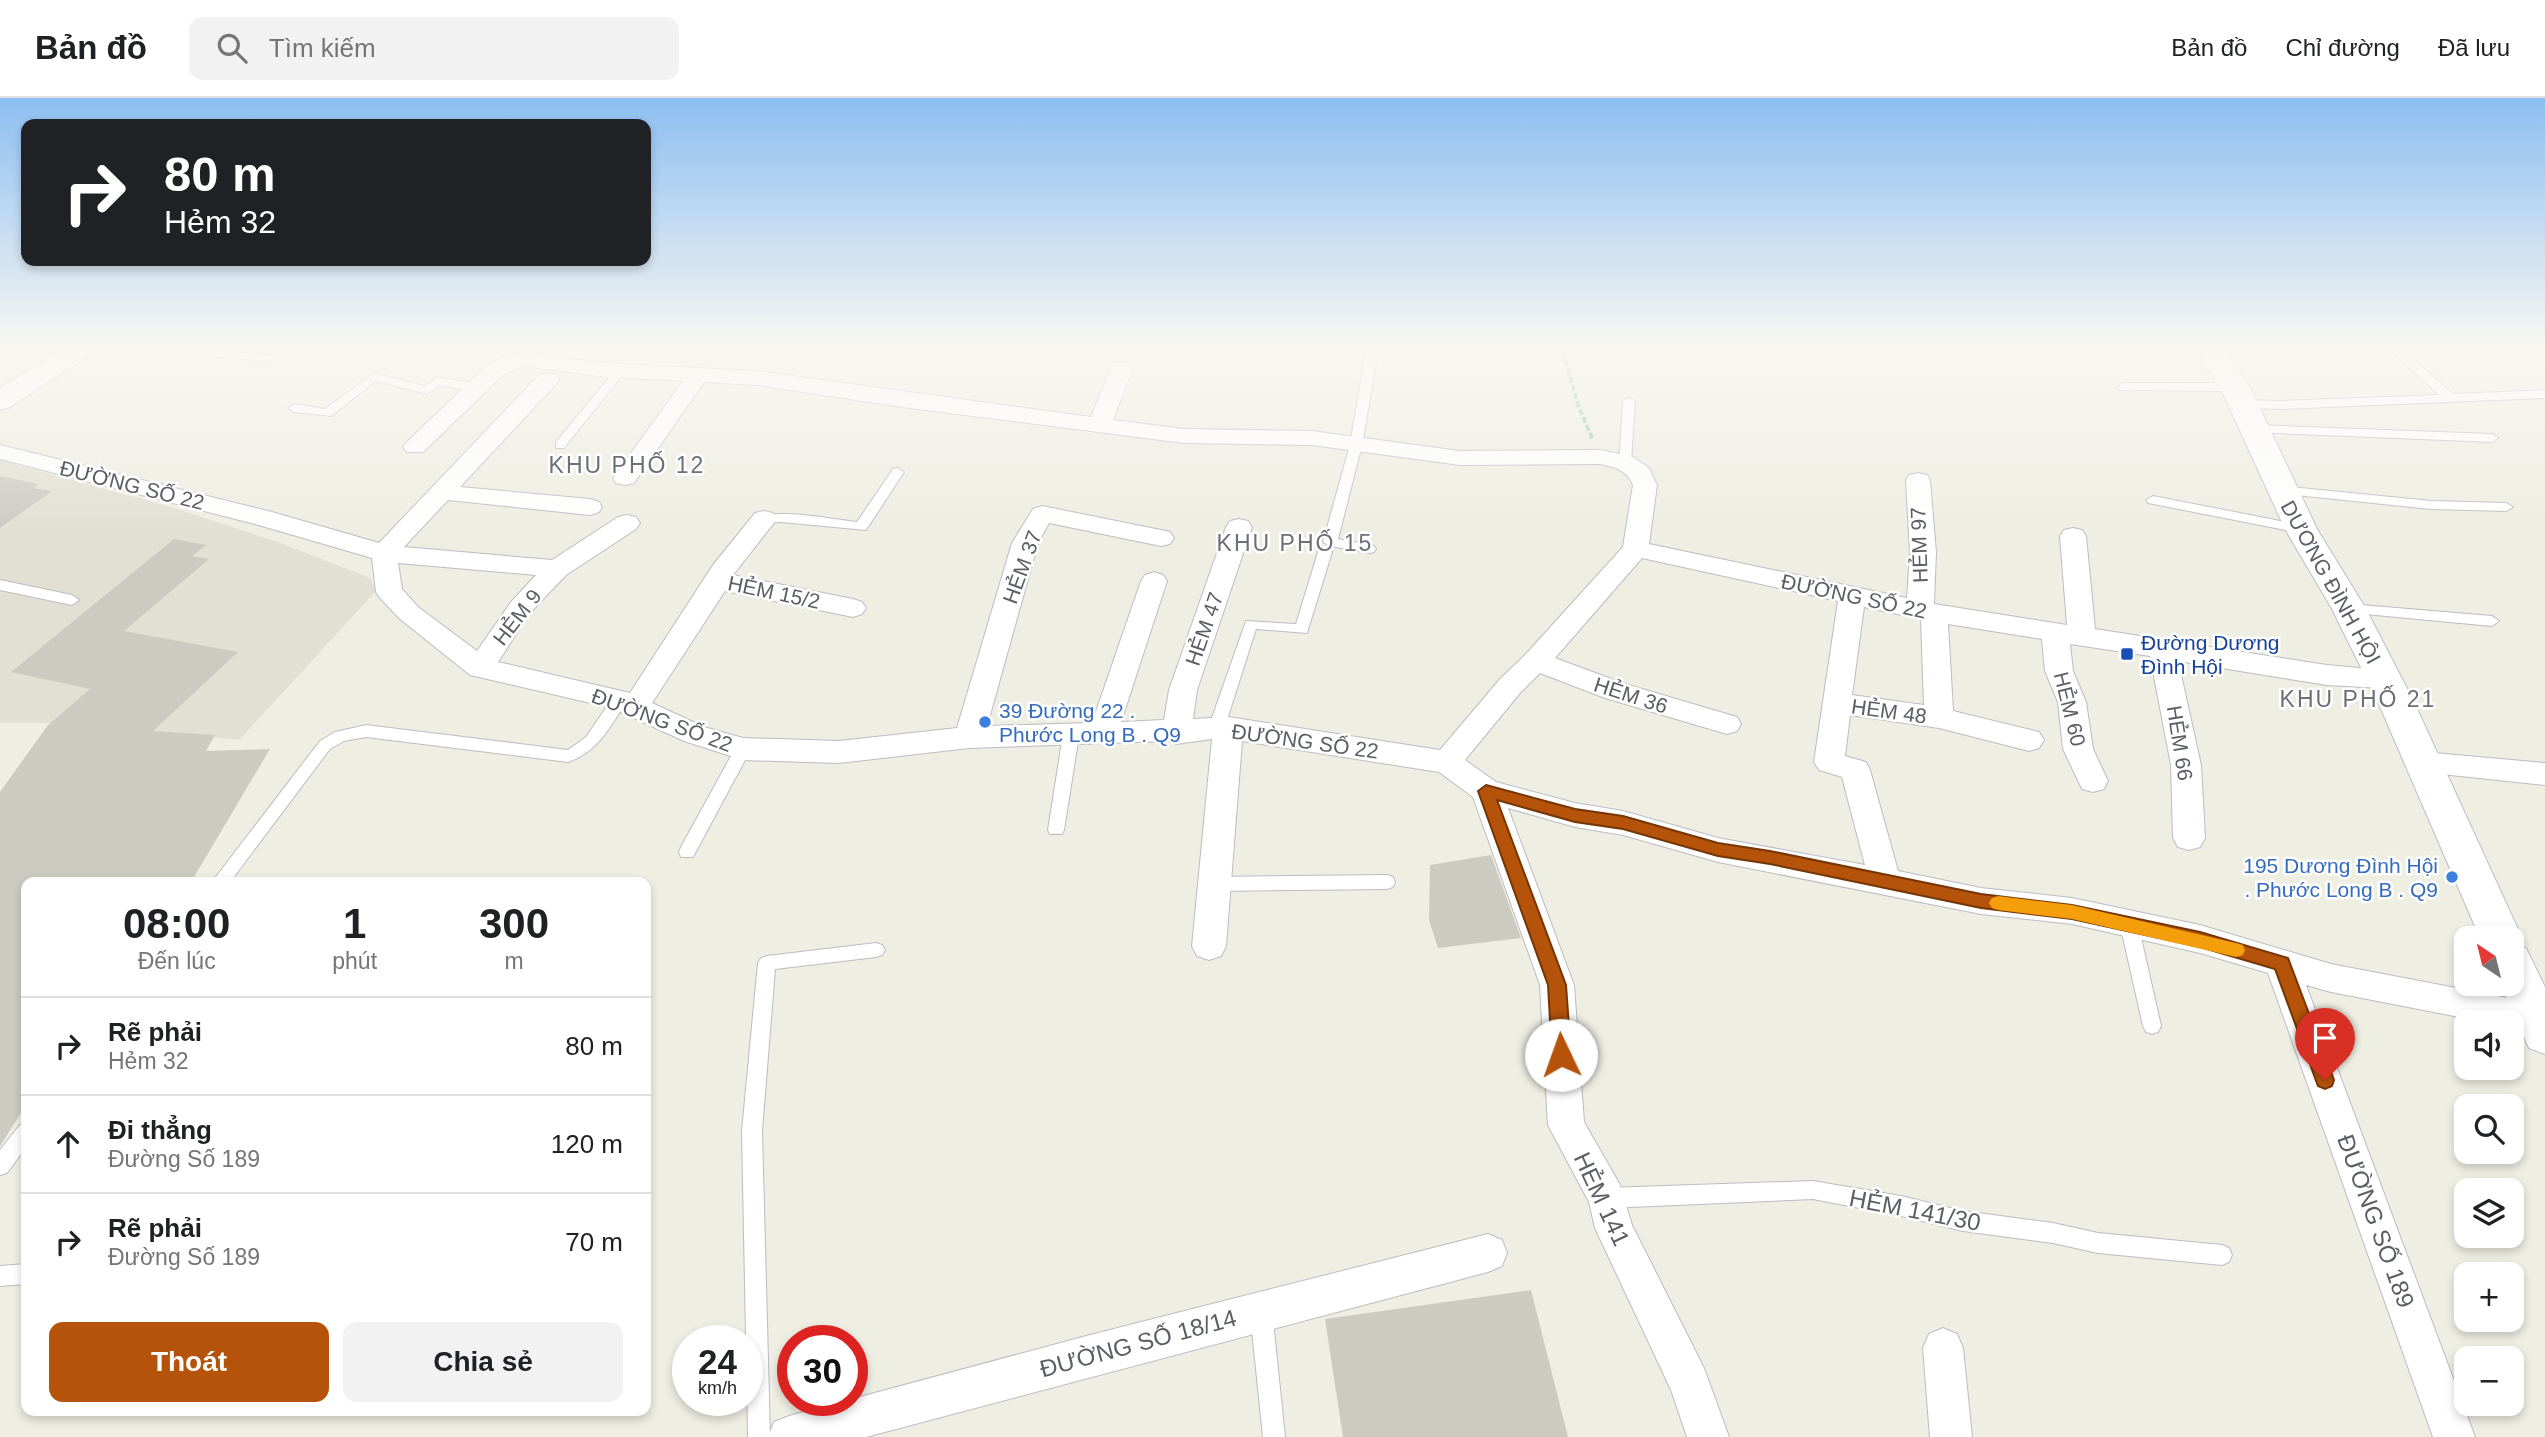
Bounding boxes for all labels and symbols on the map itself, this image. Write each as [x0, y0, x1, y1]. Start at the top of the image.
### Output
district label: KHU PHỐ 12 [549, 451, 705, 478]
street label: ĐƯỜNG SỐ 22 [57, 456, 207, 514]
street label: DƯƠNG ĐÌNH HỘI [2277, 496, 2385, 668]
street label: HẺM 97 [1906, 507, 1932, 583]
street label: HẺM 37 [998, 527, 1046, 607]
district label: KHU PHỐ 15 [1217, 529, 1373, 556]
street label: ĐƯỜNG SỐ 22 [1779, 569, 1929, 623]
street label: HẺM 15/2 [726, 571, 822, 613]
street label: HẺM 9 [488, 585, 546, 649]
street label: HẺM 47 [1181, 589, 1227, 669]
place label: Đường Dương Đình Hội [2141, 631, 2280, 678]
marker: Đường Dương Đình Hội [2119, 646, 2135, 662]
street label: HẺM 60 [2050, 669, 2090, 749]
street label: HẺM 36 [1591, 672, 1671, 718]
street label: ĐƯỜNG SỐ 22 [589, 684, 735, 756]
district label: KHU PHỐ 21 [2280, 685, 2436, 712]
street label: HẺM 48 [1850, 694, 1928, 728]
place label: 39 Đường 22 . Phước Long B . Q9 [999, 699, 1181, 746]
street label: HẺM 66 [2163, 704, 2197, 782]
marker: 39 Đường 22 . Phước Long B . Q9 [977, 714, 993, 730]
street label: ĐƯỜNG SỐ 22 [1230, 719, 1380, 763]
place label: 195 Dương Đình Hội . Phước Long B . Q9 [2243, 854, 2438, 901]
marker: 195 Dương Đình Hội . Phước Long B . Q9 [2444, 869, 2460, 885]
north arrow [2454, 926, 2524, 996]
pin [2295, 1008, 2355, 1080]
position arrow [1524, 1018, 1598, 1092]
street label: ĐƯỜNG SỐ 189 [2332, 1131, 2420, 1311]
street label: HẺM 141 [1569, 1148, 1636, 1250]
street label: HẺM 141/30 [1847, 1183, 1983, 1236]
street label: ĐƯỜNG SỐ 18/14 [1037, 1304, 1239, 1382]
speed limit sign: 30 [777, 1325, 868, 1416]

